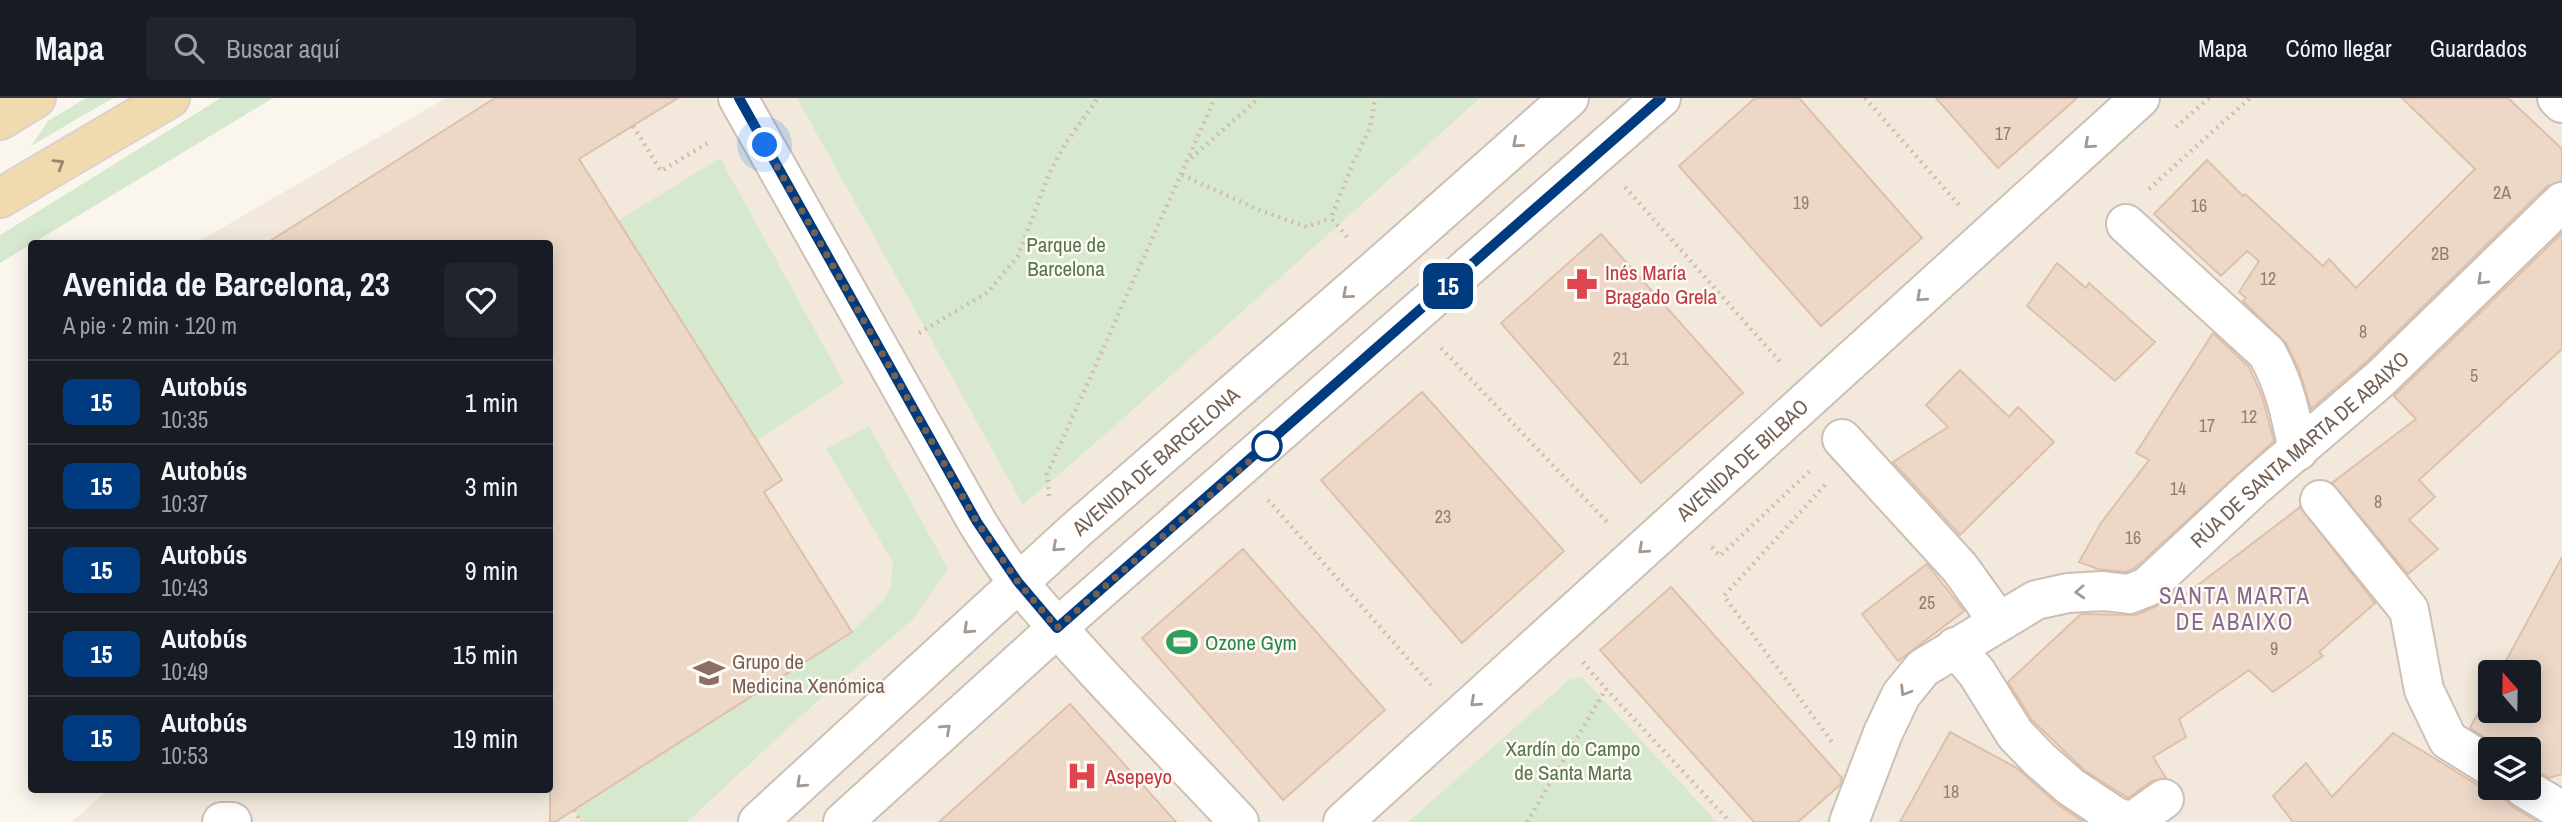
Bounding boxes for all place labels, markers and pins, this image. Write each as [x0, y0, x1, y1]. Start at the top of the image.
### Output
place label: Inés María Bragado Grela [1605, 258, 1717, 311]
pharmacy icon: Inés María Bragado Grela [1565, 267, 1599, 301]
unlabelled marker [1252, 431, 1282, 461]
sports icon: Ozone Gym [1165, 625, 1199, 659]
place label: Ozone Gym [1205, 628, 1297, 657]
place label: Grupo de Medicina Xenómica [732, 647, 885, 700]
school or university icon: Grupo de Medicina Xenómica [692, 656, 726, 690]
hospital icon: Asepeyo [1065, 759, 1099, 793]
place label: Asepeyo [1104, 762, 1172, 791]

